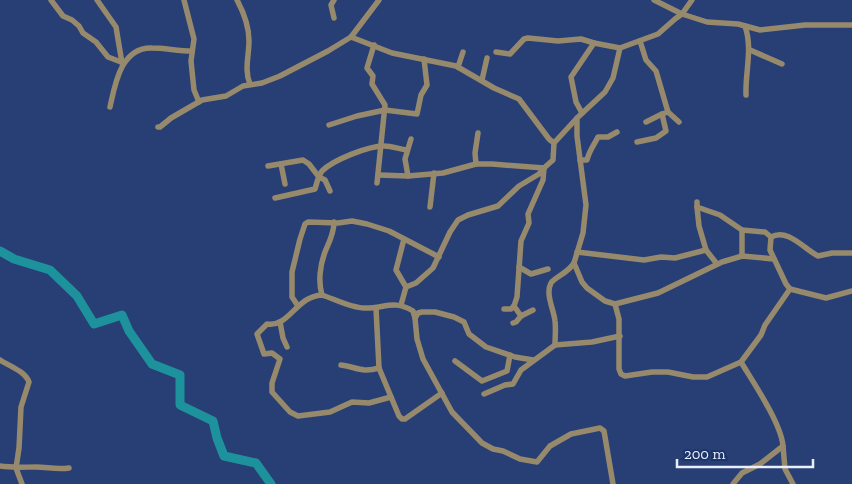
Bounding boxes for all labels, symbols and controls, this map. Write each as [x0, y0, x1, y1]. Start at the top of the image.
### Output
scale bar [677, 436, 813, 468]
text: 200 m [684, 445, 725, 463]

